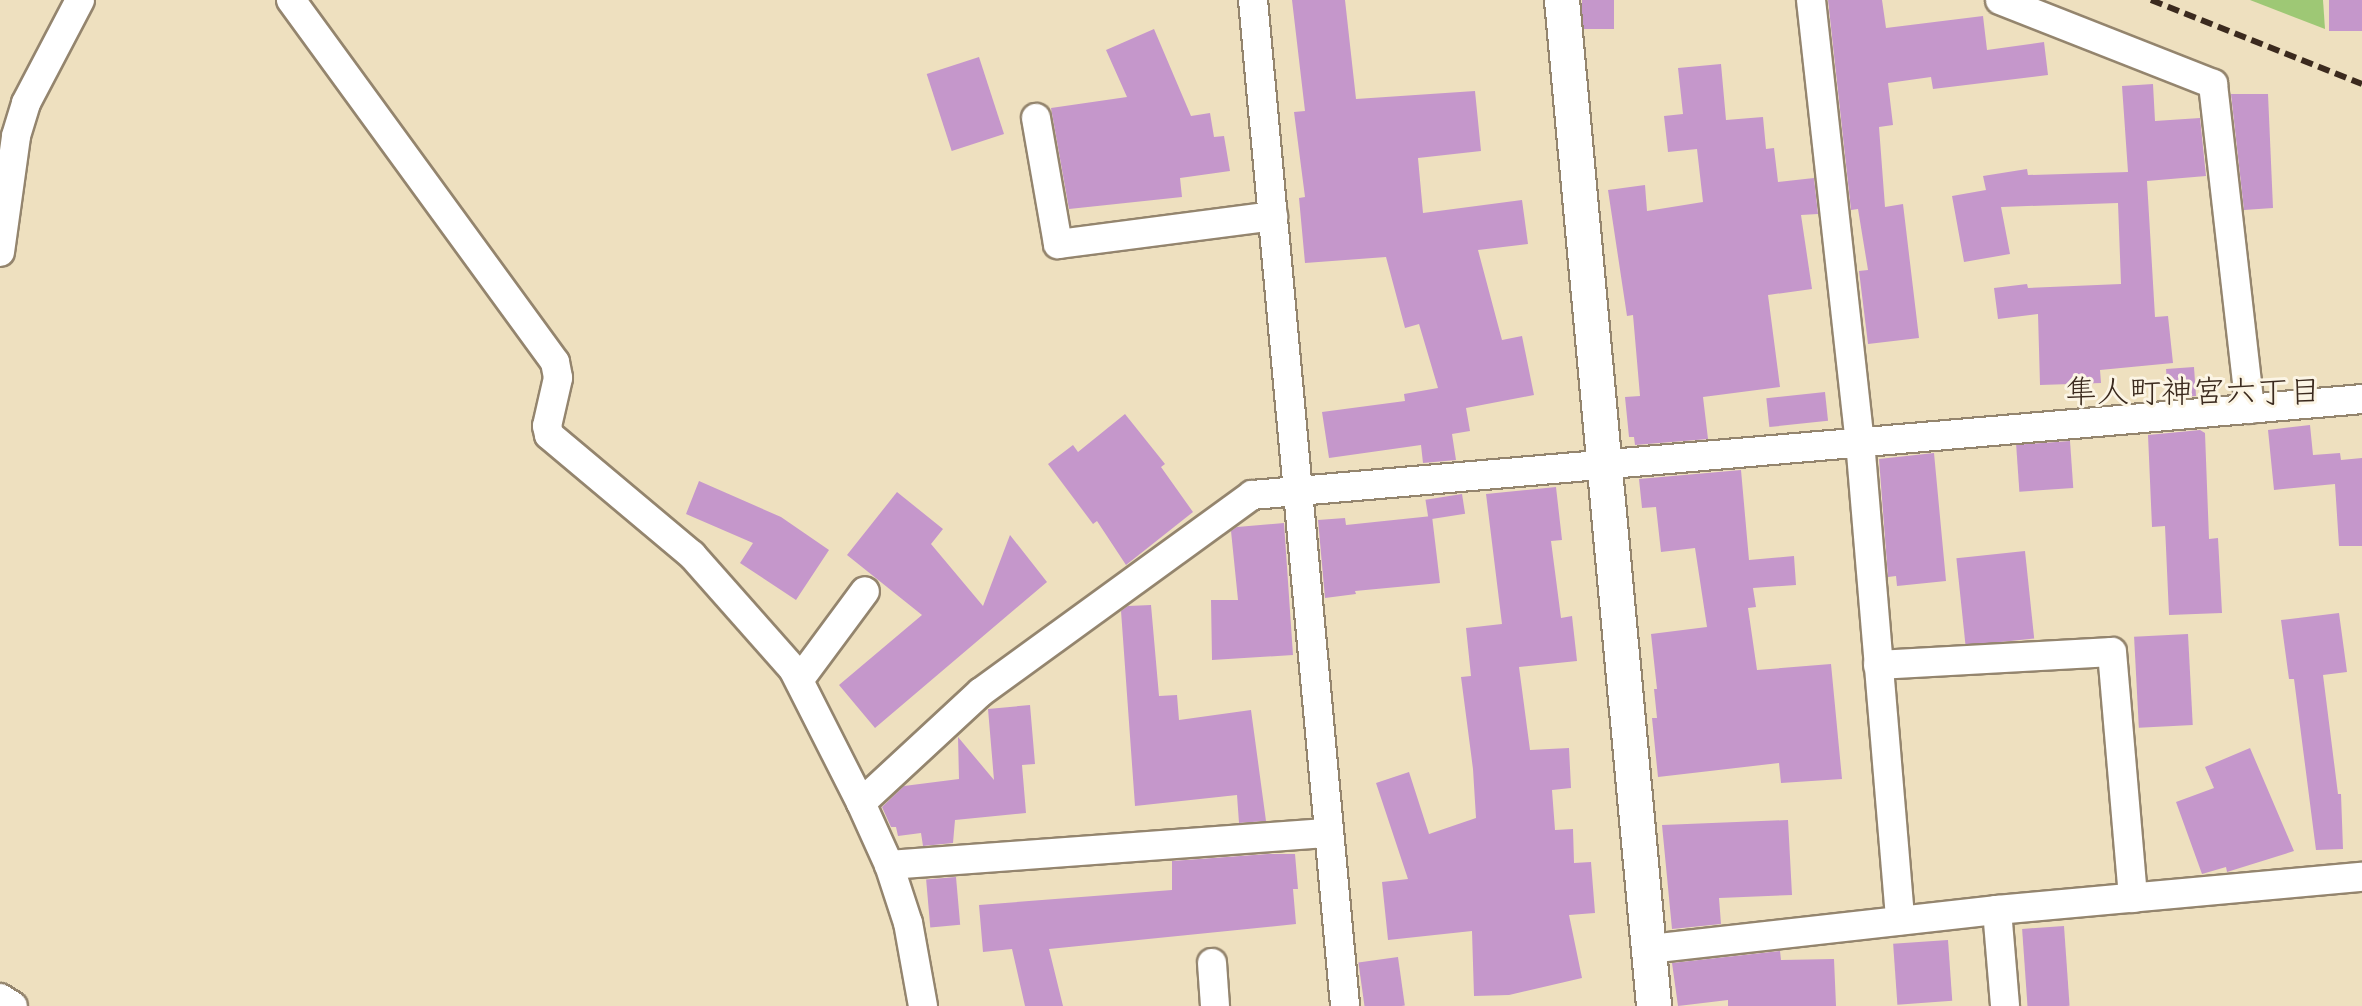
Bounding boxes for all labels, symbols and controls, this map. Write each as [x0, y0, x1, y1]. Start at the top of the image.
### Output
district label: 隼人町神宮六丁目 [2065, 372, 2321, 410]

